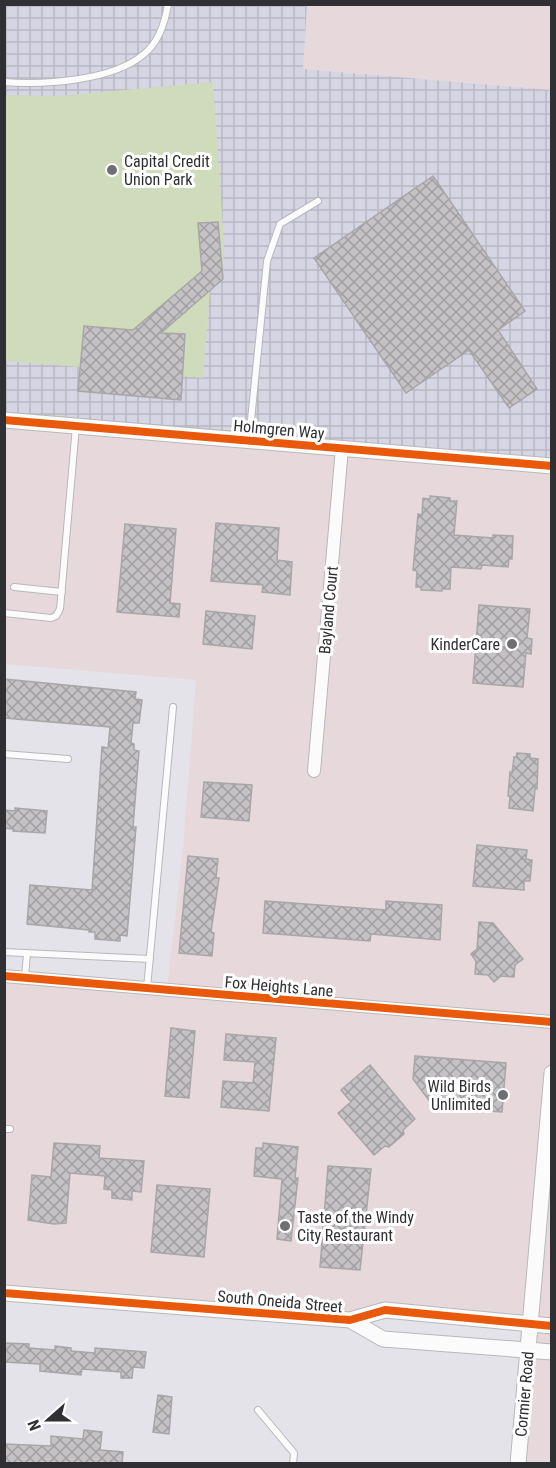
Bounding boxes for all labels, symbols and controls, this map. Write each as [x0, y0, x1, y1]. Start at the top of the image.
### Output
place label: Capital Credit Union Park [124, 152, 210, 189]
marker: Capital Credit Union Park [105, 163, 119, 177]
street label: Holmgren Way [233, 416, 326, 443]
street label: Bayland Court [315, 565, 342, 655]
place label: KinderCare [431, 635, 500, 654]
marker: KinderCare [505, 637, 519, 651]
street label: Fox Heights Lane [224, 972, 334, 1001]
place label: Wild Birds Unlimited [427, 1077, 491, 1114]
marker: Wild Birds Unlimited [496, 1088, 510, 1102]
place label: Taste of the Windy City Restaurant [297, 1208, 414, 1245]
marker: Taste of the Windy City Restaurant [278, 1219, 292, 1233]
street label: South Oneida Street [217, 1287, 344, 1316]
street label: Cormier Road [511, 1350, 538, 1438]
north arrow [18, 1390, 78, 1450]
text: N [24, 1417, 45, 1433]

